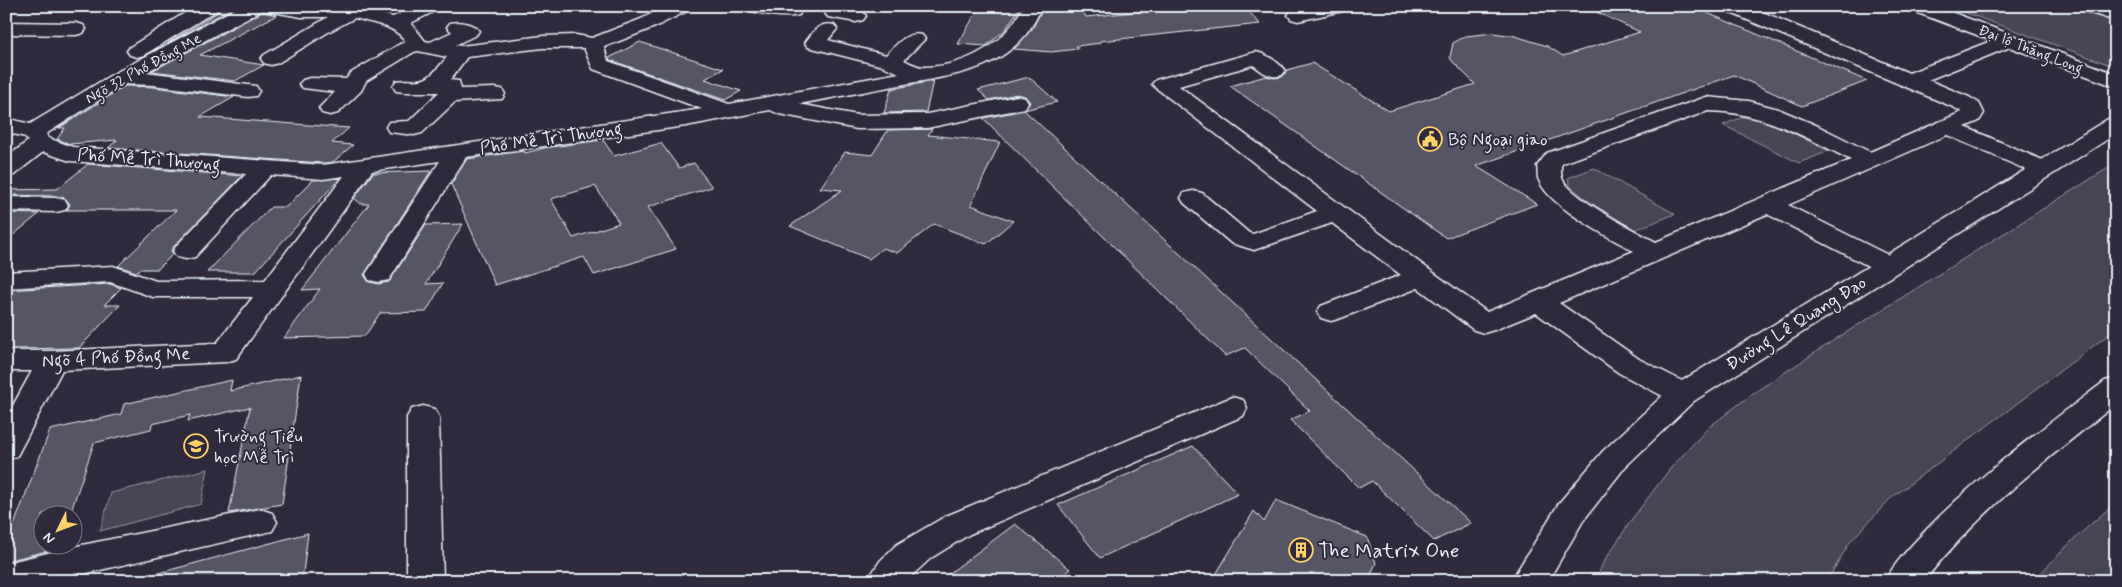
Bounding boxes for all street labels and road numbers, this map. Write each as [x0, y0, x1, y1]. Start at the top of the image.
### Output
street label: Đại lộ Thăng Long [1975, 21, 2086, 80]
street label: Ngõ 32 Phố Đồng Me [82, 29, 205, 110]
street label: Phố Mễ Trì Thượng [478, 117, 624, 163]
street label: Phố Mễ Trì Thượng [76, 143, 221, 179]
street label: Đường Lê Quang Đạo [1722, 271, 1872, 378]
street label: Ngõ 4 Phố Đồng Me [41, 342, 191, 376]

